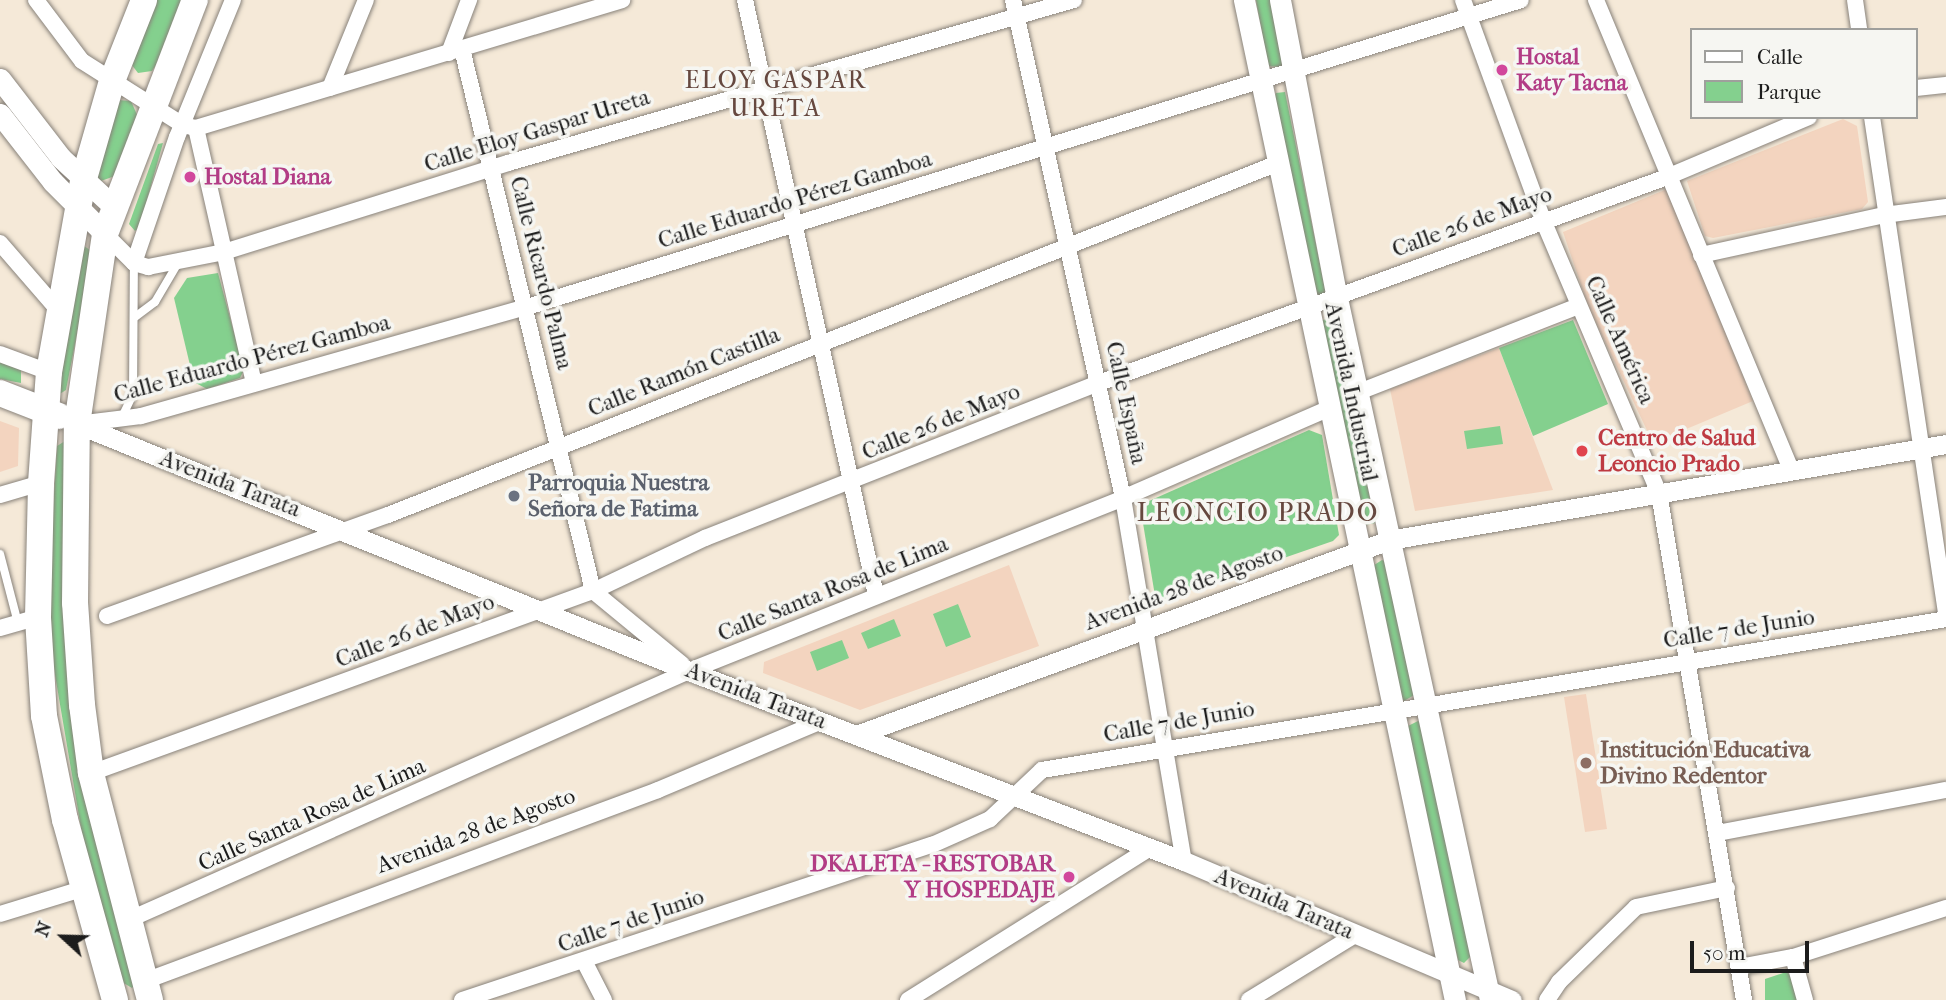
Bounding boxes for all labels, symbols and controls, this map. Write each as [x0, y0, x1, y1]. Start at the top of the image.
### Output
legend [1690, 28, 1918, 119]
place label: Hostal Katy Tacna [1516, 43, 1627, 97]
text: Calle [1757, 45, 1803, 69]
marker: Hostal Katy Tacna [1494, 62, 1510, 78]
district label: ELOY GASPAR URETA [686, 67, 866, 123]
text: Parque [1757, 80, 1821, 104]
street label: Calle Eloy Gaspar Ureta [421, 84, 653, 178]
street label: Calle Eduardo Pérez Gamboa [655, 145, 935, 255]
place label: Hostal Diana [204, 163, 331, 191]
marker: Hostal Diana [182, 169, 198, 185]
street label: Calle Ricardo Palma [504, 174, 578, 372]
street label: Calle 26 de Mayo [1388, 180, 1556, 264]
street label: Calle América [1579, 272, 1661, 408]
street label: Avenida Industrial [1318, 300, 1384, 484]
street label: Calle Eduardo Pérez Gamboa [111, 309, 393, 409]
street label: Calle Ramón Castilla [584, 321, 784, 423]
street label: Calle España [1100, 339, 1152, 467]
street label: Calle 26 de Mayo [858, 378, 1024, 466]
place label: Centro de Salud Leoncio Prado [1598, 424, 1755, 478]
marker: Centro de Salud Leoncio Prado [1572, 441, 1592, 461]
street label: Avenida Tarata [156, 445, 304, 523]
place label: Parroquia Nuestra Señora de Fatima [528, 469, 709, 523]
marker: Parroquia Nuestra Señora de Fatima [506, 488, 522, 504]
district label: LEONCIO PRADO [1138, 497, 1378, 529]
street label: Calle Santa Rosa de Lima [714, 530, 952, 648]
street label: Avenida 28 de Agosto [1081, 539, 1287, 637]
street label: Calle 26 de Mayo [332, 588, 498, 674]
street label: Calle 7 de Junio [1661, 603, 1817, 655]
street label: Avenida Tarata [682, 657, 830, 735]
street label: Calle 7 de Junio [1101, 695, 1257, 749]
place label: Institución Educativa Divino Redentor [1600, 736, 1810, 790]
street label: Calle Santa Rosa de Lima [194, 752, 430, 878]
marker: Institución Educativa Divino Redentor [1578, 755, 1594, 771]
street label: Avenida 28 de Agosto [373, 782, 579, 880]
place label: DKALETA - RESTOBAR Y HOSPEDAJE [810, 850, 1055, 904]
street label: Avenida Tarata [1210, 862, 1358, 946]
marker: DKALETA - RESTOBAR Y HOSPEDAJE [1061, 869, 1077, 885]
street label: Calle 7 de Junio [554, 883, 708, 959]
north arrow [28, 902, 98, 972]
text: N [31, 918, 56, 940]
scale bar [1694, 926, 1813, 970]
text: 50 m [1703, 941, 1746, 965]

